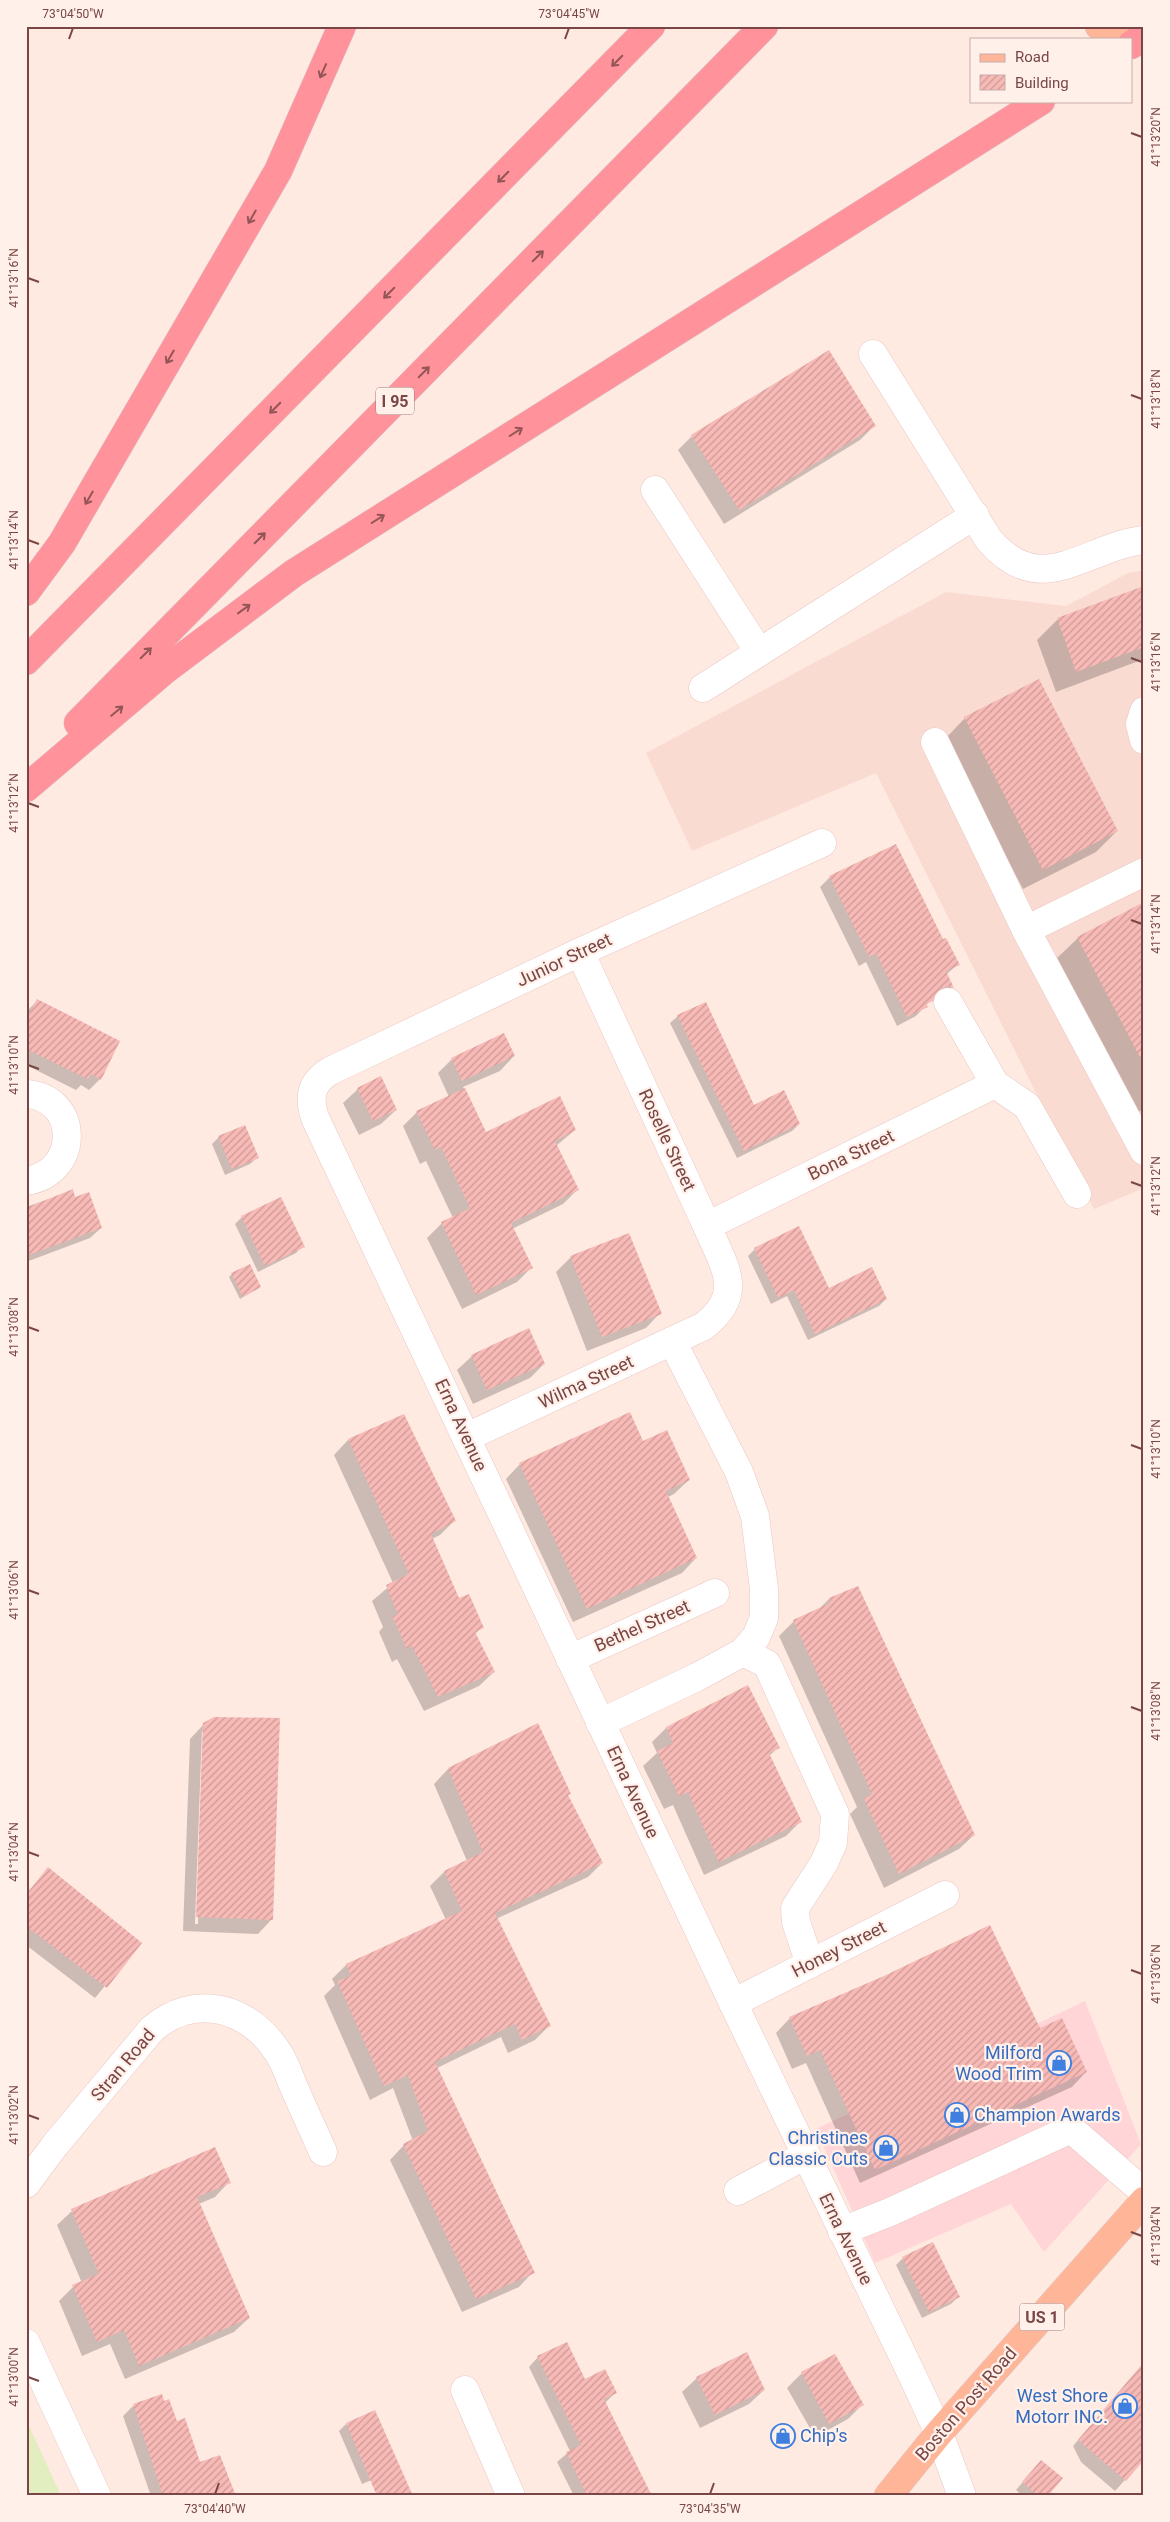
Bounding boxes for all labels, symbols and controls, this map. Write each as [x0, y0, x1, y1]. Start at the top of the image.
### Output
text: 73°04'50"W [42, 7, 104, 21]
text: 73°04'45"W [538, 7, 600, 21]
legend [970, 38, 1132, 102]
text: Road [1015, 48, 1049, 66]
one-way arrow [611, 55, 623, 67]
one-way arrow [317, 63, 327, 78]
text: Building [1015, 74, 1069, 92]
text: 41°13'20"N [1149, 107, 1163, 167]
one-way arrow [497, 171, 509, 183]
one-way arrow [247, 209, 257, 224]
text: 41°13'16"N [7, 248, 21, 308]
one-way arrow [532, 250, 544, 262]
one-way arrow [383, 286, 395, 299]
one-way arrow [165, 350, 175, 364]
one-way arrow [417, 366, 430, 378]
text: 41°13'18"N [1149, 369, 1163, 429]
road number: I 95 [376, 388, 414, 414]
one-way arrow [269, 402, 281, 415]
one-way arrow [508, 427, 522, 437]
one-way arrow [83, 490, 93, 504]
text: 41°13'14"N [7, 510, 21, 570]
one-way arrow [371, 513, 385, 523]
one-way arrow [254, 532, 266, 544]
one-way arrow [237, 604, 250, 615]
text: 41°13'16"N [1149, 632, 1163, 692]
one-way arrow [140, 648, 152, 660]
one-way arrow [110, 705, 123, 717]
text: 41°13'12"N [7, 773, 21, 833]
text: 41°13'14"N [1149, 894, 1163, 954]
street label: Junior Street [513, 928, 615, 991]
text: 41°13'10"N [7, 1035, 21, 1095]
street label: Roselle Street [635, 1085, 700, 1194]
street label: Bona Street [804, 1125, 897, 1184]
text: 41°13'12"N [1149, 1156, 1163, 1216]
text: 41°13'08"N [7, 1297, 21, 1357]
street label: Wilma Street [535, 1350, 637, 1413]
street label: Erna Avenue [431, 1375, 492, 1474]
text: 41°13'10"N [1149, 1419, 1163, 1479]
text: 41°13'06"N [7, 1560, 21, 1620]
street label: Bethel Street [591, 1595, 693, 1656]
text: 41°13'08"N [1149, 1681, 1163, 1741]
street label: Erna Avenue [603, 1742, 664, 1841]
text: 41°13'04"N [7, 1822, 21, 1882]
street label: Honey Street [788, 1916, 889, 1981]
text: 41°13'06"N [1149, 1944, 1163, 2004]
street label: Stran Road [86, 2024, 159, 2105]
place label: Milford Wood Trim [955, 2042, 1042, 2084]
shop icon: Milford Wood Trim [1046, 2050, 1072, 2076]
text: 41°13'02"N [7, 2085, 21, 2145]
shop icon: Champion Awards [944, 2102, 970, 2128]
place label: Champion Awards [974, 2104, 1121, 2125]
place label: Christines Classic Cuts [768, 2127, 868, 2169]
shop icon: Christines Classic Cuts [873, 2135, 899, 2161]
street label: Erna Avenue [815, 2190, 878, 2288]
text: 41°13'04"N [1149, 2206, 1163, 2266]
road number: US 1 [1020, 2304, 1064, 2330]
street label: Boston Post Road [911, 2343, 1021, 2465]
text: 41°13'00"N [7, 2347, 21, 2407]
place label: West Shore Motorr INC. [1015, 2385, 1108, 2427]
shop icon: West Shore Motorr INC. [1112, 2393, 1138, 2419]
shop icon: Chip's [770, 2423, 796, 2449]
place label: Chip's [800, 2425, 848, 2446]
text: 73°04'40"W [184, 2502, 246, 2516]
text: 73°04'35"W [679, 2502, 741, 2516]

